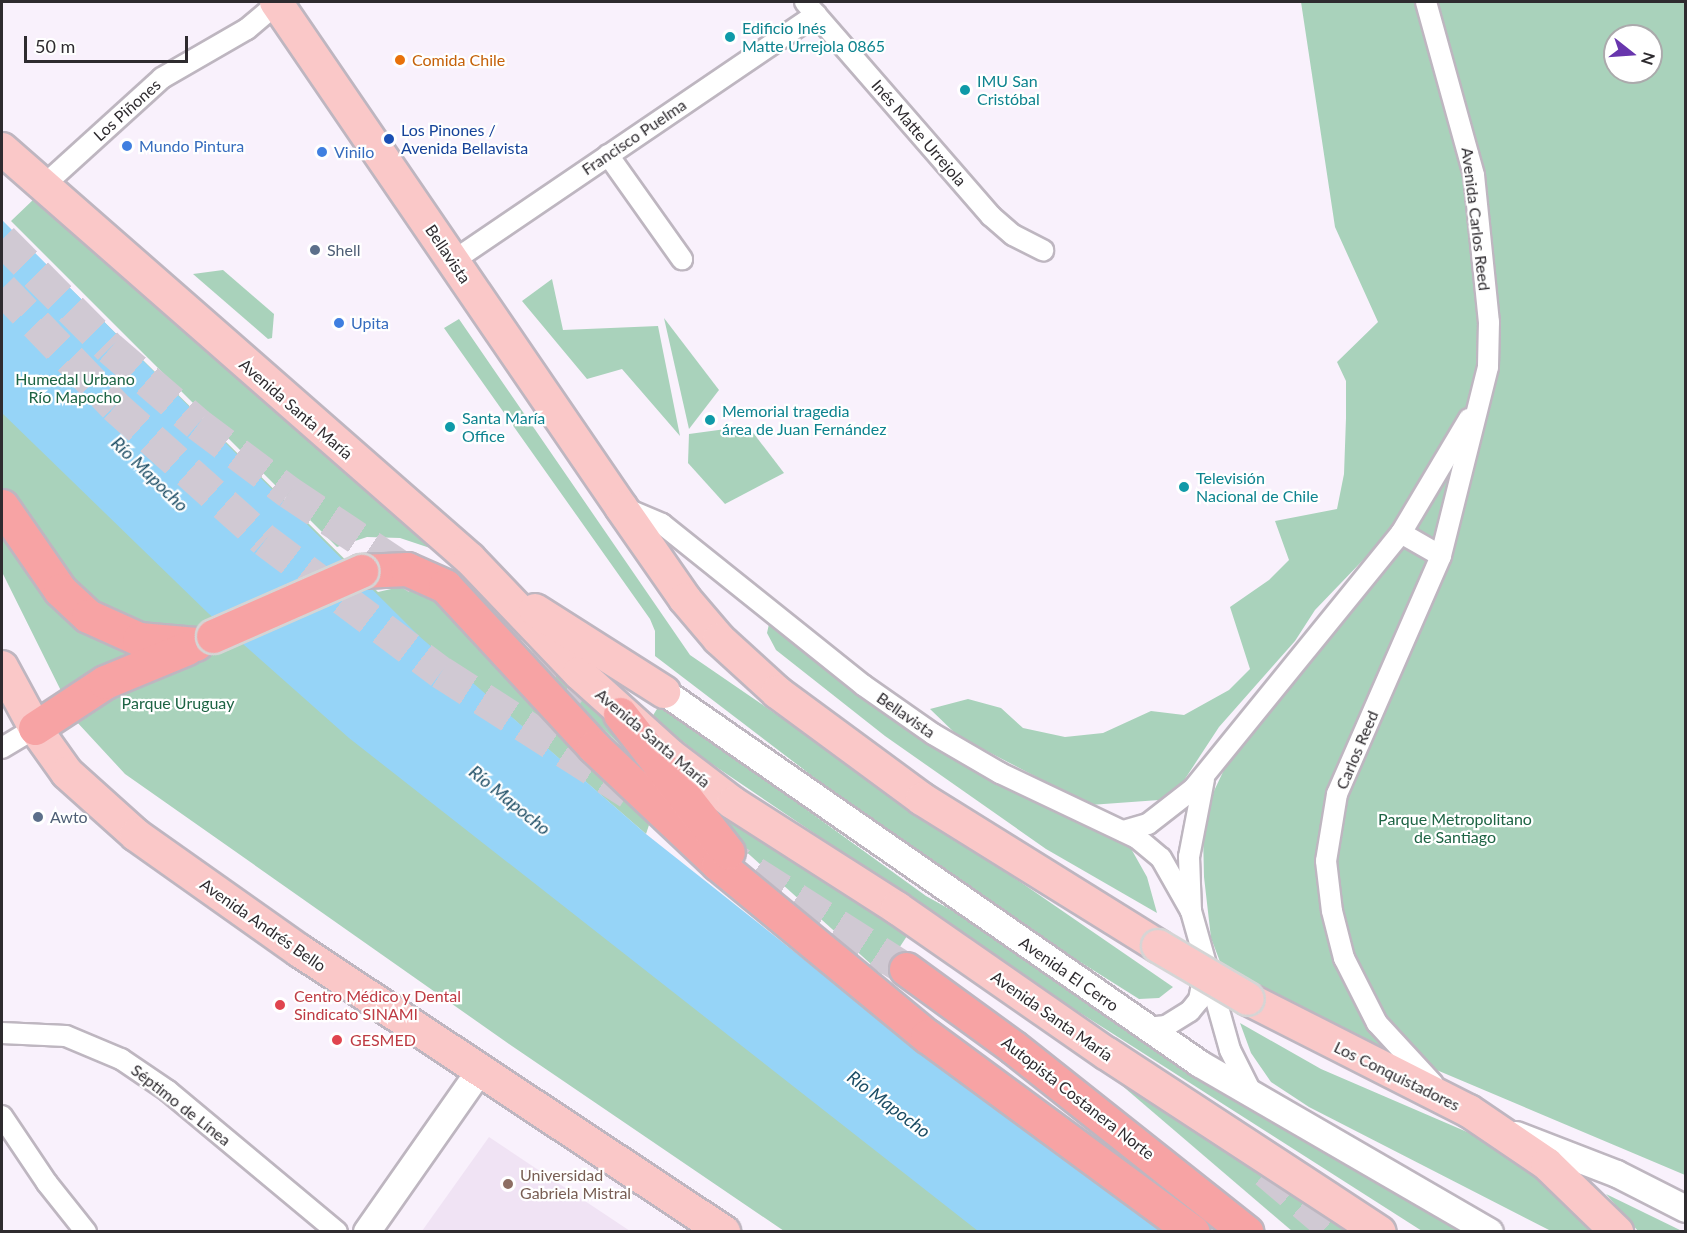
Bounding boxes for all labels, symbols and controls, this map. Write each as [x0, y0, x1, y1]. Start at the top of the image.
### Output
place label: Edificio Inés Matte Urrejola 0865 [742, 18, 885, 56]
scale bar [27, 24, 190, 62]
north arrow [1603, 24, 1663, 84]
marker: Edificio Inés Matte Urrejola 0865 [723, 30, 737, 44]
text: 50 m [35, 35, 75, 57]
place label: Comida Chile [412, 50, 505, 70]
text: N [1638, 50, 1660, 67]
marker: Comida Chile [393, 53, 407, 67]
place label: IMU San Cristóbal [977, 71, 1040, 109]
street label: Los Piñones [90, 75, 164, 145]
street label: Inés Matte Urrejola [868, 76, 970, 190]
marker: IMU San Cristóbal [958, 83, 972, 97]
street label: Francisco Puelma [578, 95, 690, 179]
place label: Los Pinones / Avenida Bellavista [401, 120, 528, 158]
marker: Los Pinones / Avenida Bellavista [382, 132, 396, 146]
place label: Mundo Pintura [139, 136, 244, 156]
marker: Mundo Pintura [120, 139, 134, 153]
place label: Vinilo [334, 142, 374, 162]
marker: Vinilo [315, 145, 329, 159]
street label: Avenida Carlos Reed [1458, 146, 1494, 292]
street label: Bellavista [421, 221, 475, 287]
place label: Shell [327, 240, 360, 260]
marker: Shell [308, 243, 322, 257]
place label: Upita [351, 313, 389, 333]
marker: Upita [332, 316, 346, 330]
street label: Avenida Santa María [235, 355, 357, 463]
park label: Humedal Urbano Río Mapocho [15, 369, 135, 407]
place label: Memorial tragedia área de Juan Fernández [722, 401, 887, 439]
place label: Santa María Office [462, 408, 545, 446]
marker: Memorial tragedia área de Juan Fernández [703, 413, 717, 427]
marker: Santa María Office [443, 420, 457, 434]
water label: Río Mapocho [107, 432, 193, 516]
place label: Televisión Nacional de Chile [1196, 468, 1318, 506]
marker: Televisión Nacional de Chile [1177, 480, 1191, 494]
street label: Avenida Santa María [592, 684, 714, 792]
street label: Bellavista [873, 688, 939, 742]
park label: Parque Uruguay [122, 693, 234, 713]
street label: Carlos Reed [1332, 708, 1382, 792]
water label: Río Mapocho [465, 761, 555, 839]
place label: Awto [50, 807, 88, 827]
park label: Parque Metropolitano de Santiago [1378, 809, 1532, 847]
marker: Awto [31, 810, 45, 824]
street label: Avenida Andrés Bello [196, 874, 330, 976]
street label: Avenida El Cerro [1016, 933, 1122, 1015]
street label: Avenida Santa María [988, 967, 1116, 1065]
place label: Centro Médico y Dental Sindicato SINAMI [294, 986, 462, 1024]
marker: Centro Médico y Dental Sindicato SINAMI [271, 996, 289, 1014]
place label: GESMED [350, 1030, 416, 1050]
marker: GESMED [328, 1031, 346, 1049]
street label: Autopista Costanera Norte [998, 1033, 1158, 1163]
street label: Los Conquistadores [1331, 1037, 1463, 1115]
street label: Séptimo de Línea [127, 1060, 235, 1150]
water label: Río Mapocho [843, 1066, 935, 1142]
place label: Universidad Gabriela Mistral [520, 1165, 631, 1203]
marker: Universidad Gabriela Mistral [501, 1177, 515, 1191]

